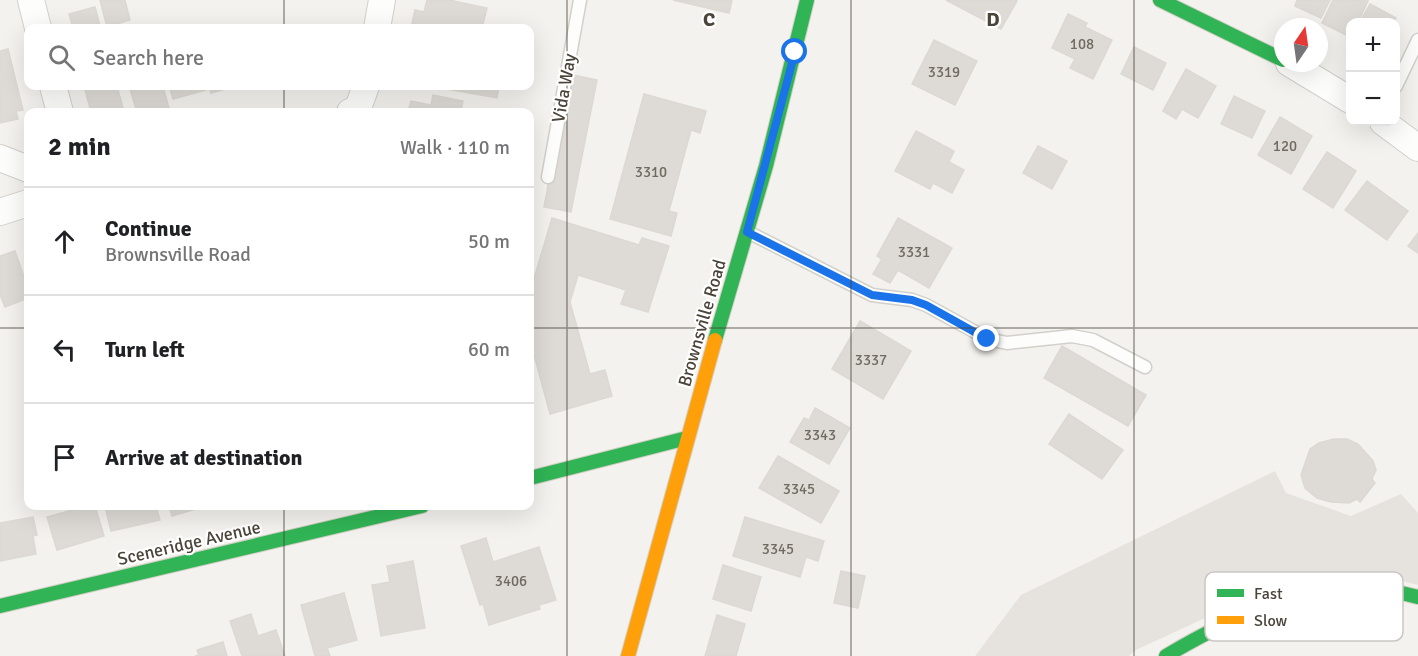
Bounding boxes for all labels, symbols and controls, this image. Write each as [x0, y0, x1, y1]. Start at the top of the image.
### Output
text: C [703, 7, 715, 32]
text: D [986, 7, 1000, 32]
north arrow [1274, 18, 1328, 72]
map controls [1346, 18, 1400, 126]
button: + [1346, 18, 1400, 72]
search box [24, 24, 534, 90]
house number: 108 [1070, 35, 1094, 53]
route start [781, 38, 807, 64]
icon: search [45, 41, 78, 74]
text: Search here [93, 44, 204, 71]
street label: Vida Way [547, 51, 581, 124]
house number: 3319 [928, 63, 960, 81]
button: − [1346, 72, 1400, 126]
text: 2 min [48, 131, 111, 163]
text: Walk · 110 m [400, 135, 510, 160]
house number: 120 [1273, 137, 1297, 155]
house number: 3310 [635, 163, 667, 181]
text: Continue [105, 215, 192, 242]
icon: ahead [48, 225, 81, 258]
text: 50 m [468, 229, 510, 254]
text: Brownsville Road [105, 242, 251, 267]
house number: 3331 [898, 243, 930, 261]
street label: Brownsville Road [673, 257, 731, 389]
route end [973, 325, 999, 351]
icon: left [48, 333, 81, 366]
text: Turn left [105, 336, 185, 363]
text: 60 m [468, 337, 510, 362]
house number: 3337 [855, 351, 887, 369]
house number: 3343 [804, 426, 836, 444]
icon: arrive [48, 441, 81, 474]
text: Arrive at destination [105, 444, 302, 471]
house number: 3345 [783, 480, 815, 498]
street label: Sceneridge Avenue [115, 516, 263, 570]
house number: 3345 [762, 540, 794, 558]
house number: 3406 [495, 572, 527, 590]
legend [1205, 572, 1403, 641]
text: Fast [1254, 584, 1283, 604]
text: Slow [1254, 611, 1288, 631]

